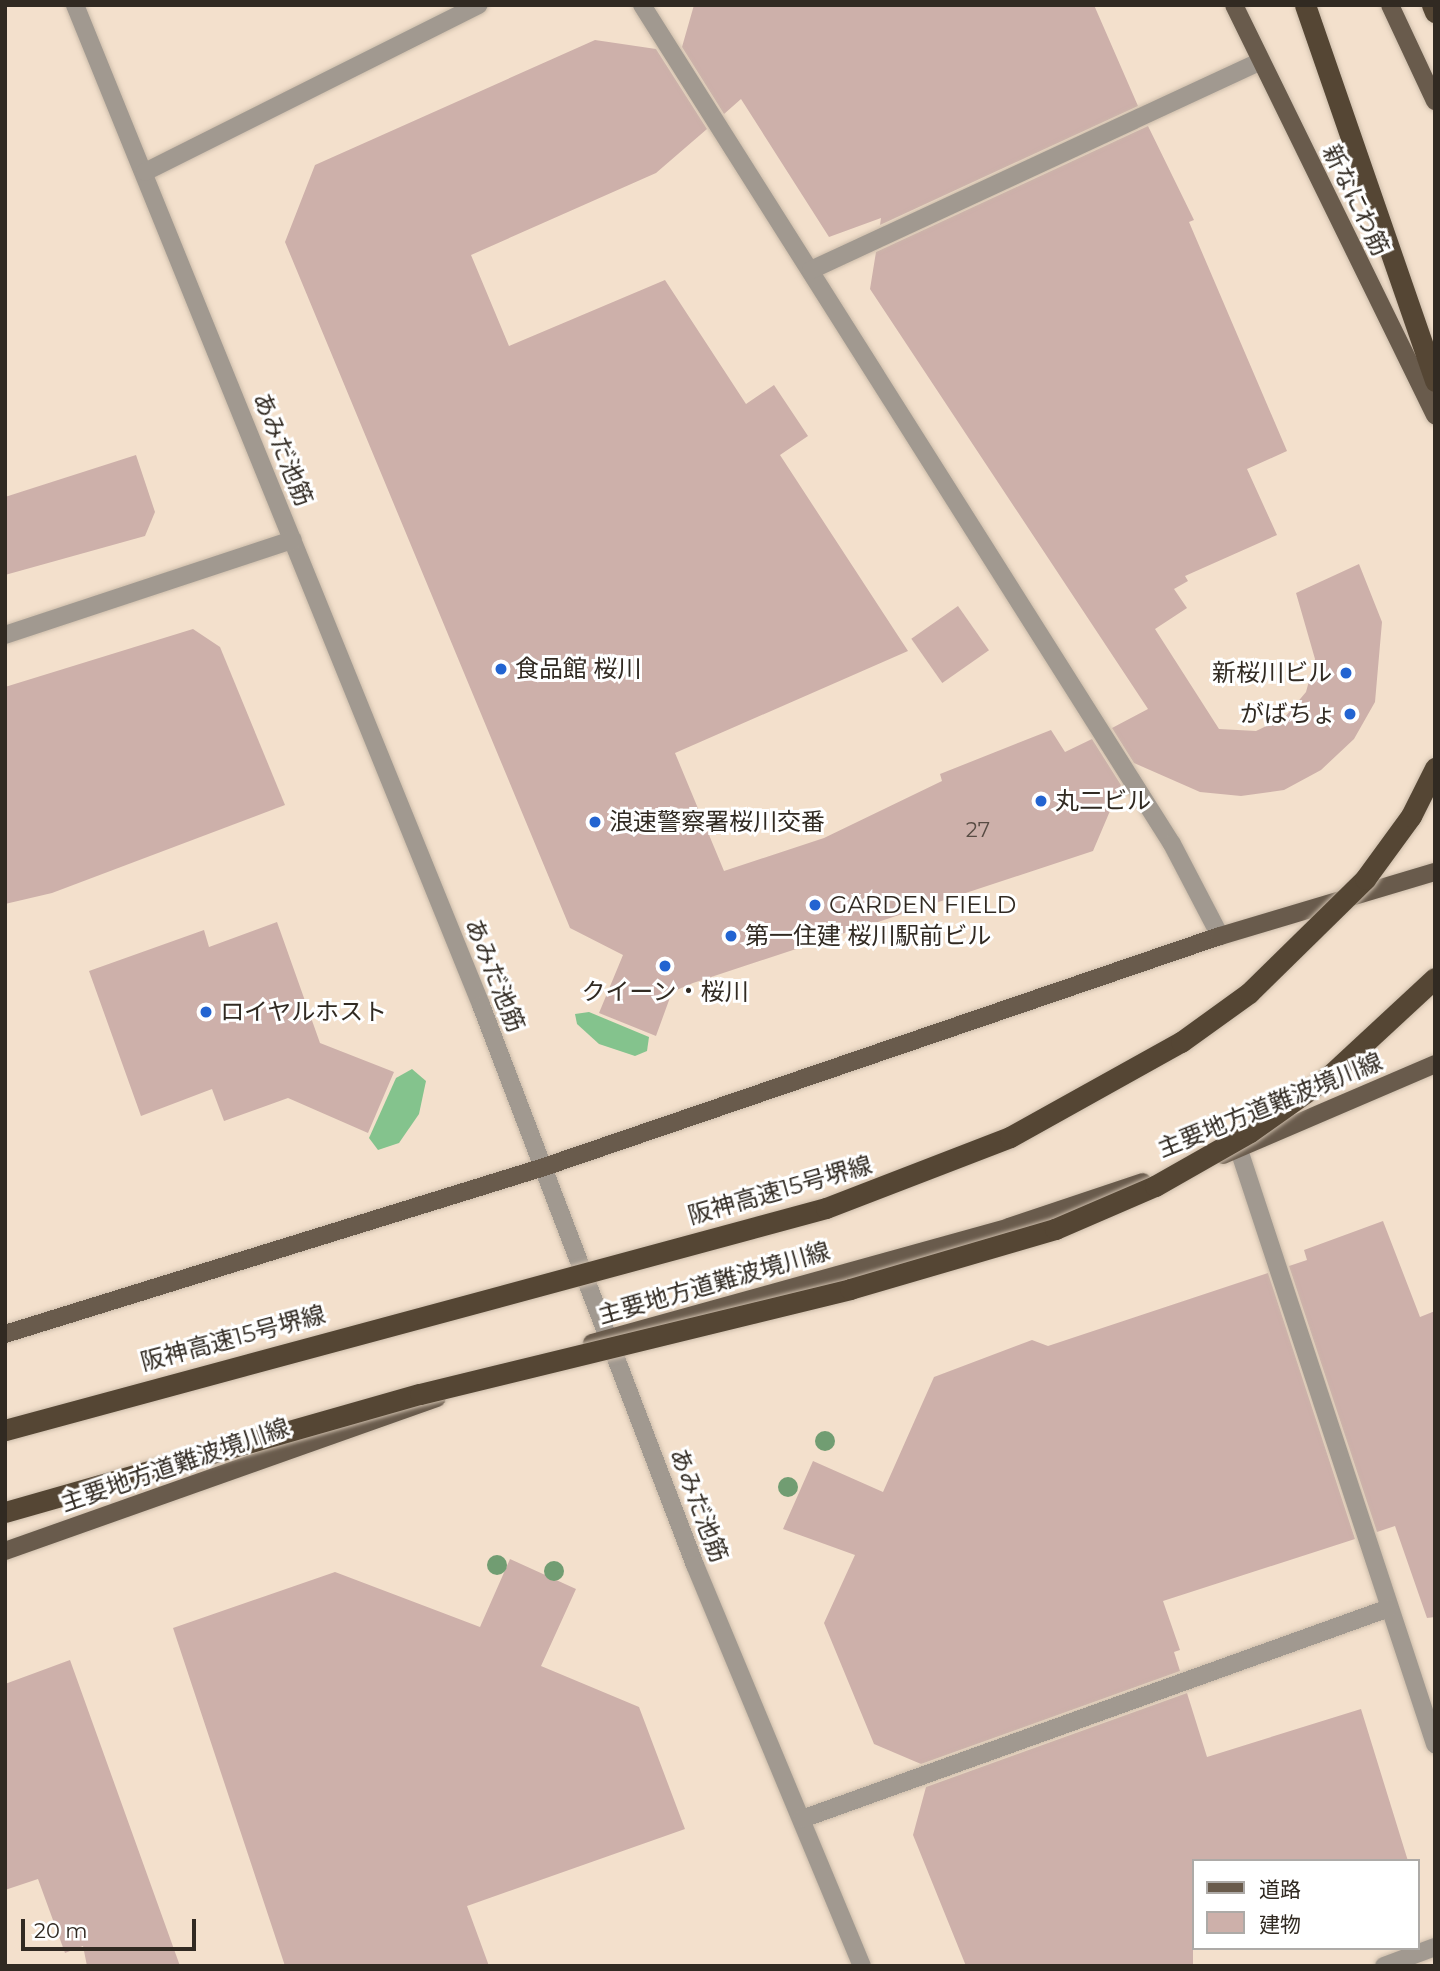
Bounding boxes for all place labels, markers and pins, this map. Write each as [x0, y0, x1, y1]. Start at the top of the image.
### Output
place label: 食品館 桜川 [515, 655, 641, 683]
place label: 新桜川ビル [1212, 659, 1332, 687]
marker: 食品館 桜川 [493, 661, 509, 677]
marker: 新桜川ビル [1338, 665, 1354, 681]
place label: がばちょ [1240, 700, 1336, 728]
marker: がばちょ [1342, 706, 1358, 722]
place label: 丸二ビル [1055, 787, 1151, 815]
marker: 丸二ビル [1033, 793, 1049, 809]
place label: 浪速警察署桜川交番 [609, 808, 825, 836]
marker: 浪速警察署桜川交番 [587, 814, 603, 830]
place label: GARDEN FIELD [829, 891, 1016, 919]
marker: GARDEN FIELD [807, 897, 823, 913]
place label: 第一住建 桜川駅前ビル [745, 922, 991, 950]
marker: 第一住建 桜川駅前ビル [723, 928, 739, 944]
marker: クイーン・桜川 [657, 958, 673, 974]
place label: クイーン・桜川 [581, 978, 749, 1006]
place label: ロイヤルホスト [220, 998, 388, 1026]
marker: ロイヤルホスト [198, 1004, 214, 1020]

